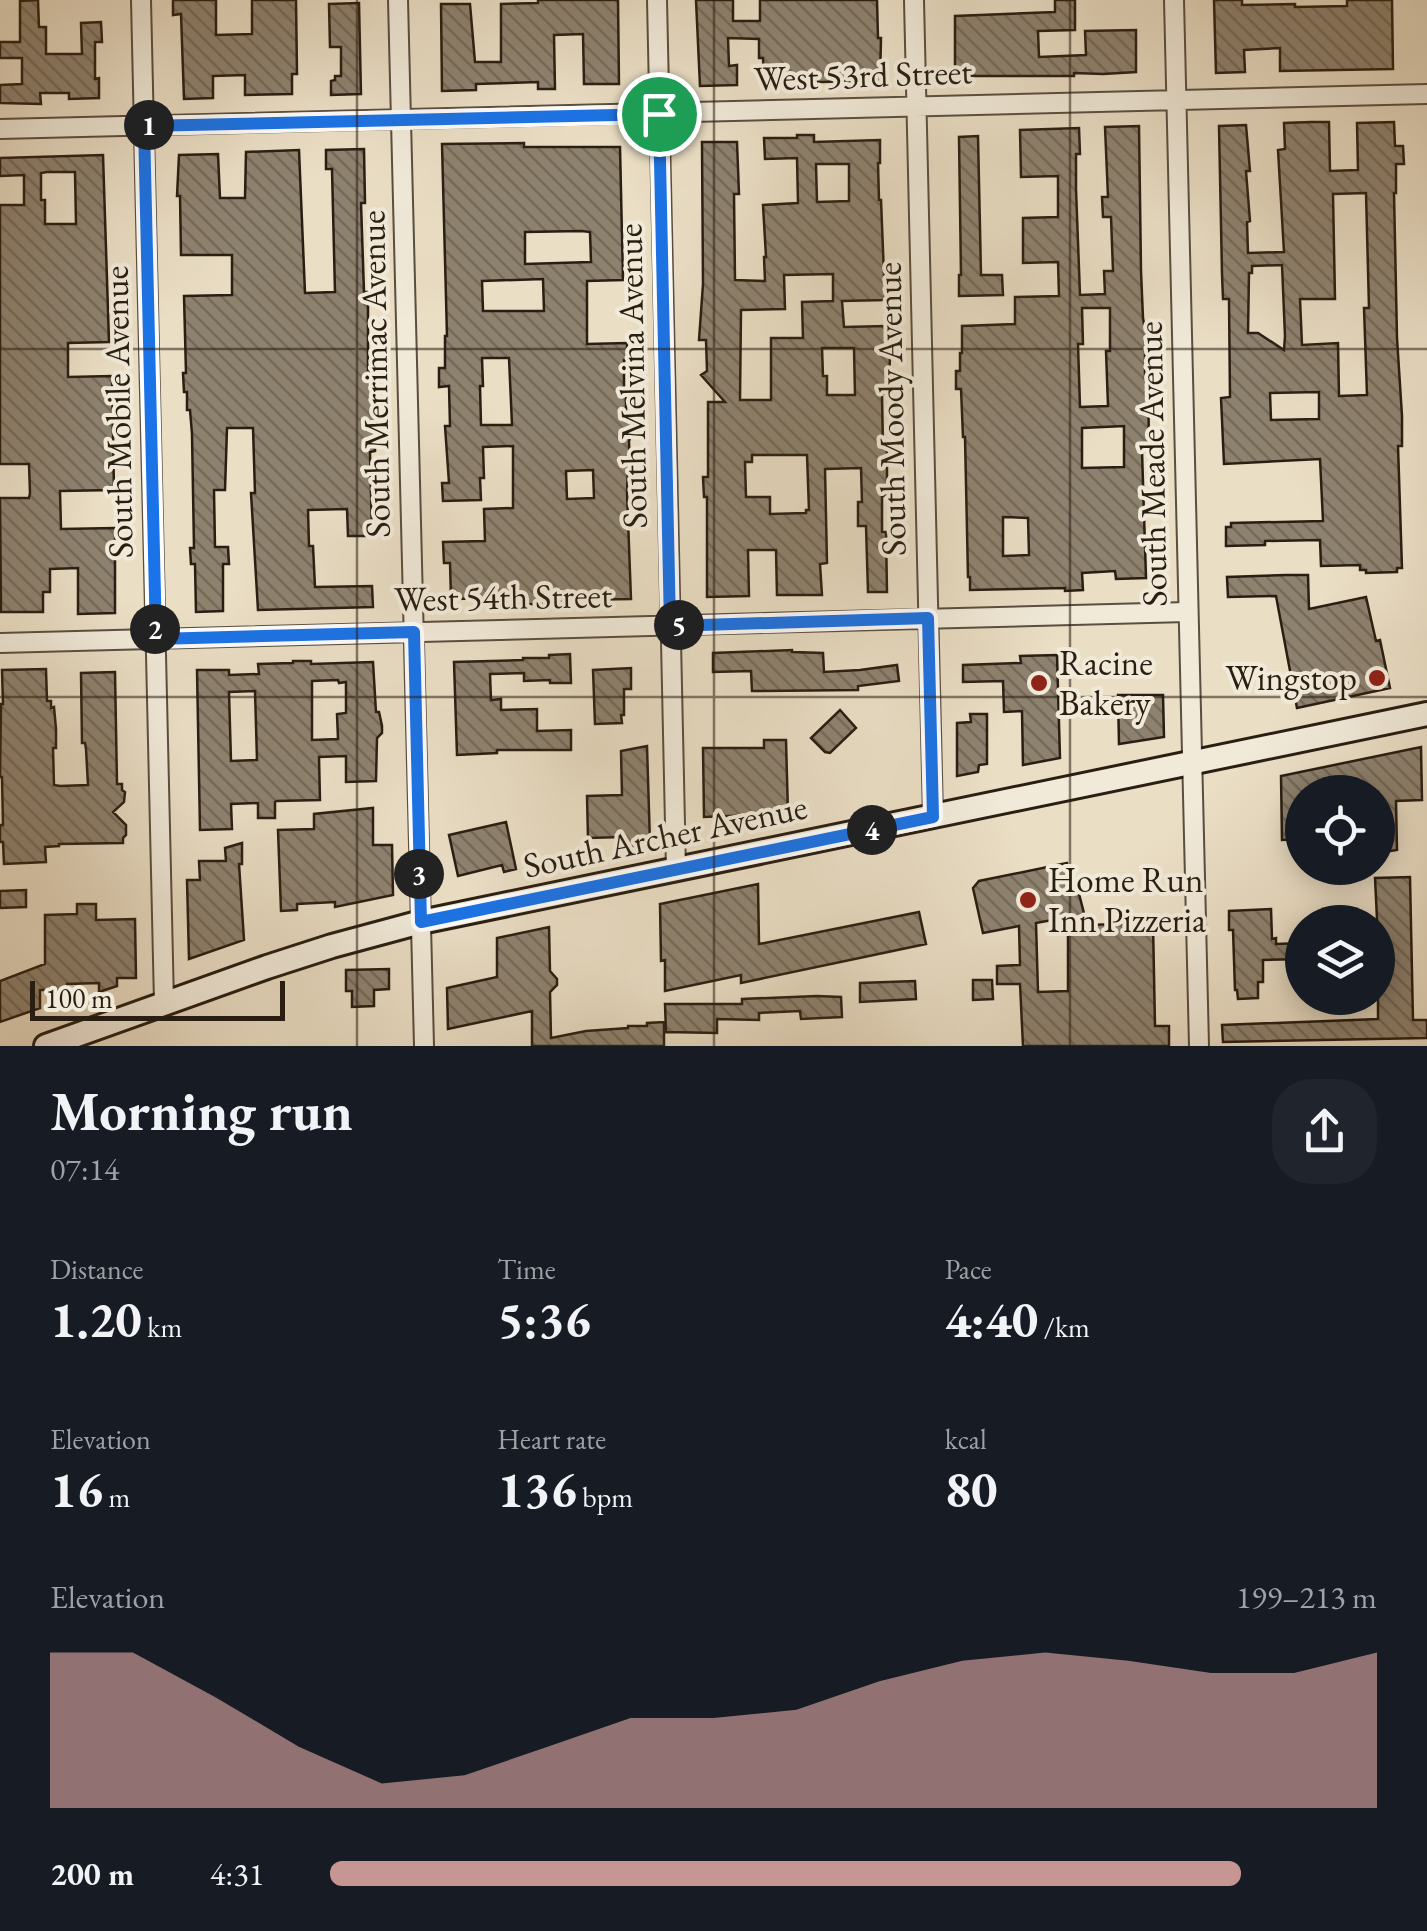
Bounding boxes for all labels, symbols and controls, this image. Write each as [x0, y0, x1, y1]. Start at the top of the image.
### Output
street label: West 53rd Street [753, 48, 973, 101]
pin [617, 72, 702, 157]
icon: arrive [632, 87, 687, 142]
pin: 1 [124, 100, 174, 150]
text: 1 [142, 107, 156, 143]
street label: South Merrimac Avenue [349, 210, 400, 538]
street label: South Melvina Avenue [606, 223, 657, 529]
street label: South Moody Avenue [865, 262, 916, 556]
street label: South Mobile Avenue [92, 265, 143, 559]
street label: South Meade Avenue [1127, 321, 1176, 607]
street label: West 54th Street [394, 572, 612, 621]
pin: 5 [654, 600, 704, 650]
pin: 2 [130, 604, 180, 654]
text: 5 [672, 607, 686, 643]
text: 2 [148, 611, 162, 647]
place label: Racine Bakery [1059, 640, 1153, 725]
place label: Wingstop [1226, 655, 1357, 700]
marker: Wingstop [1366, 667, 1388, 689]
marker: Racine Bakery [1028, 672, 1050, 694]
map controls [1285, 775, 1395, 1015]
button: locate [1285, 775, 1395, 885]
street label: South Archer Avenue [519, 783, 811, 888]
pin: 4 [847, 805, 897, 855]
text: 4 [865, 812, 879, 848]
pin: 3 [394, 849, 444, 899]
text: 3 [412, 856, 426, 892]
place label: Home Run Inn Pizzeria [1048, 857, 1206, 942]
marker: Home Run Inn Pizzeria [1017, 889, 1039, 911]
button: layers [1285, 905, 1395, 1015]
scale bar [30, 976, 285, 1020]
text: 100 m [45, 980, 113, 1016]
text: Morning run [50, 1075, 353, 1146]
button: share [1272, 1079, 1377, 1184]
text: 07:14 [50, 1148, 119, 1190]
text: Distance [50, 1251, 144, 1287]
text: Time [497, 1251, 556, 1287]
text: Pace [945, 1251, 992, 1287]
text: 1.20 [50, 1287, 142, 1352]
text: 5:36 [497, 1287, 591, 1352]
text: 4:40 [945, 1287, 1038, 1352]
text: km [142, 1309, 182, 1345]
text: /km [1038, 1309, 1090, 1345]
text: Elevation [50, 1421, 151, 1457]
text: Heart rate [497, 1421, 606, 1457]
text: kcal [945, 1421, 987, 1457]
text: 16 [50, 1457, 103, 1522]
text: 136 [497, 1457, 577, 1522]
text: 80 [945, 1457, 998, 1522]
text: m [103, 1479, 130, 1515]
text: bpm [577, 1479, 633, 1515]
text: Elevation [50, 1576, 165, 1618]
text: 199–213 m [1236, 1576, 1377, 1618]
text: 200 m [50, 1853, 134, 1895]
text: 4:31 [210, 1853, 264, 1895]

